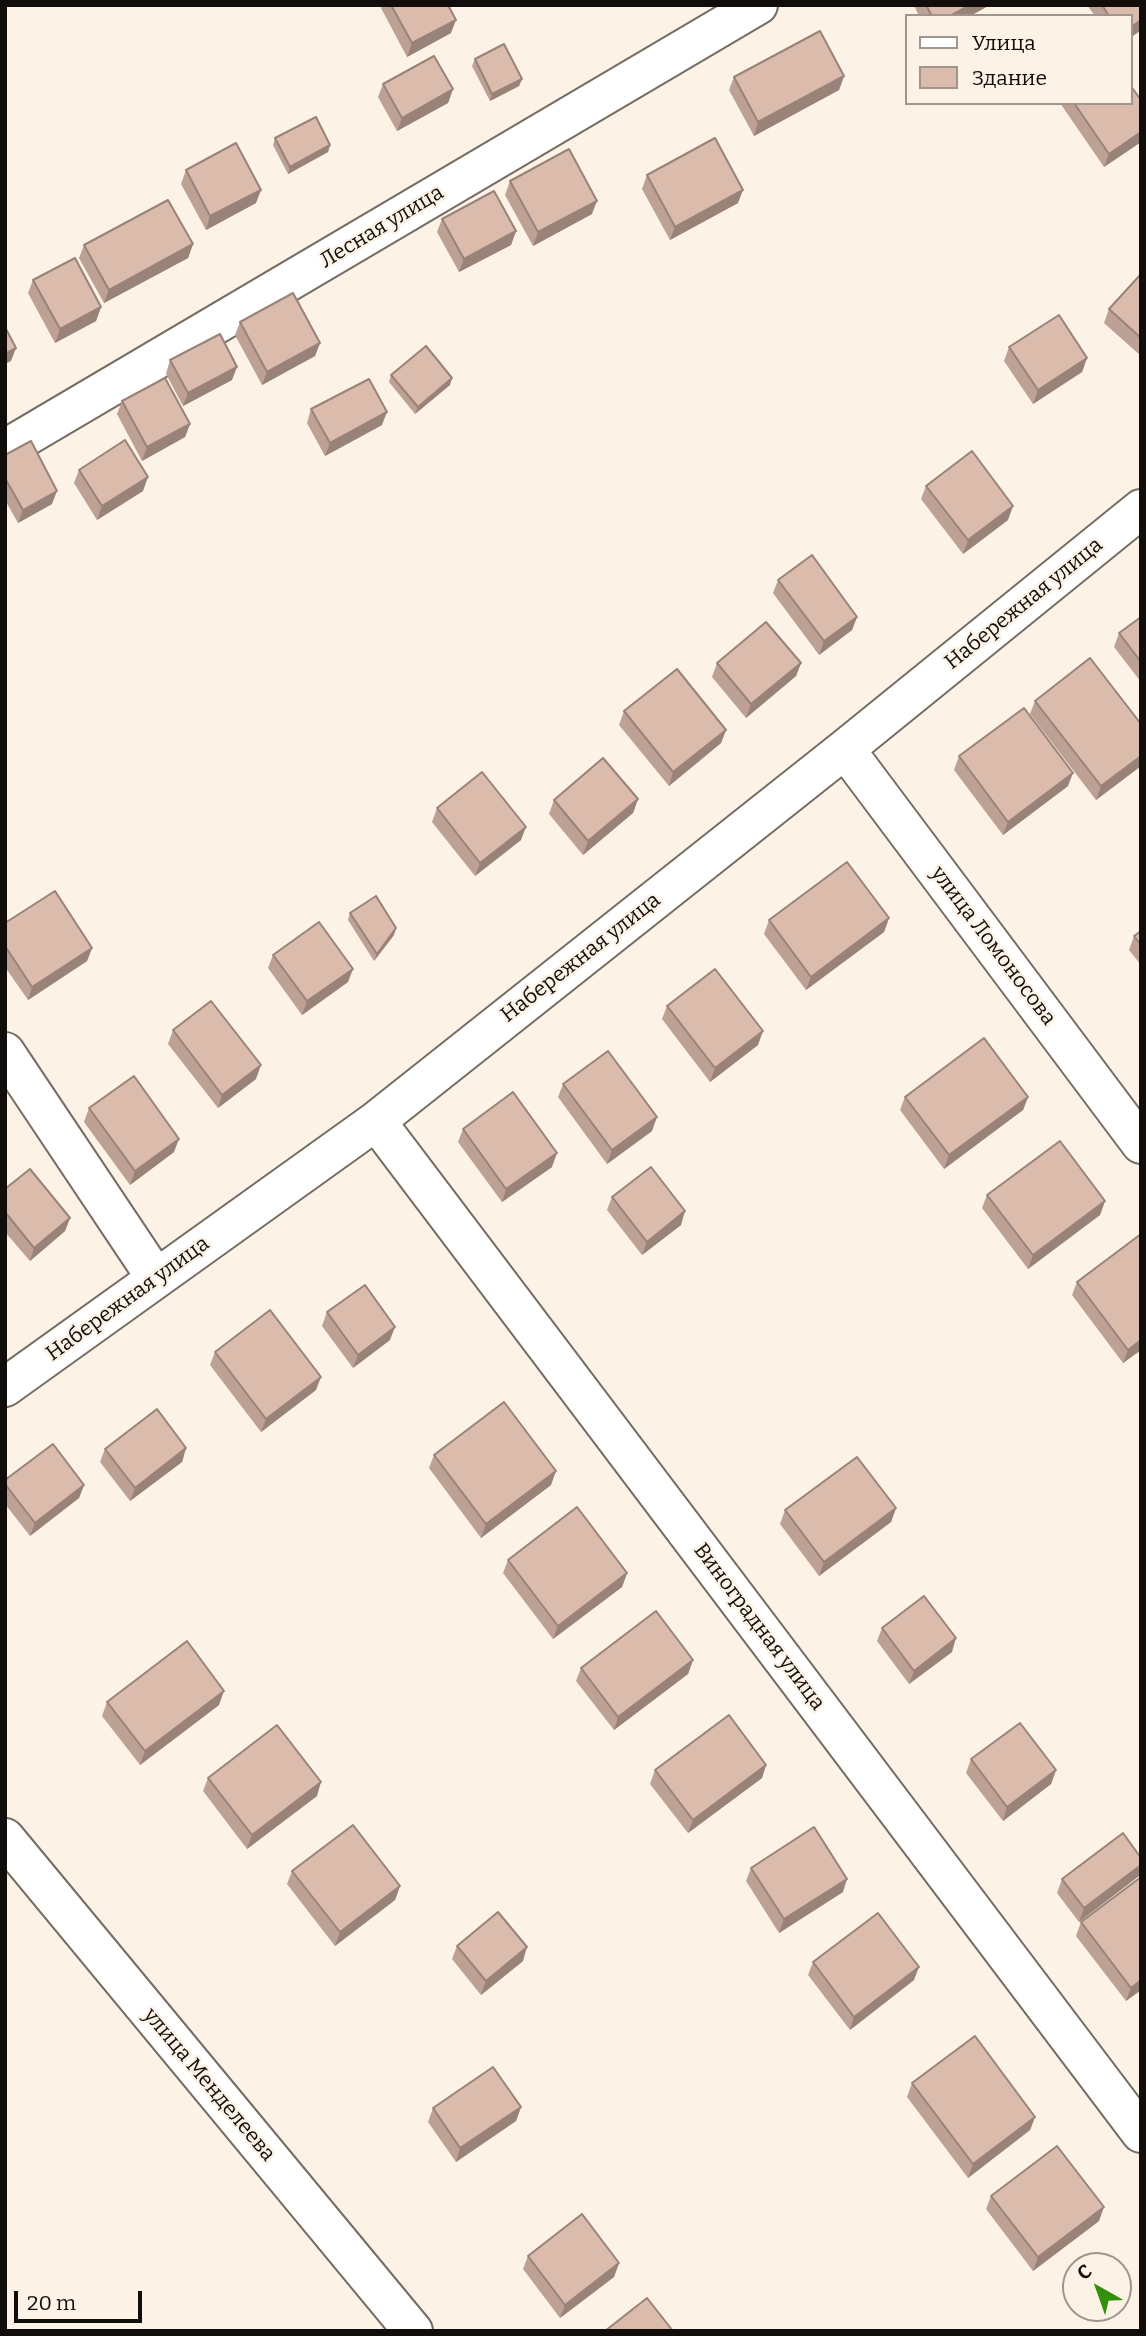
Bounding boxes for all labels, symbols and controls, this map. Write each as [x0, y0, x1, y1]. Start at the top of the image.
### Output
legend [904, 14, 1132, 105]
text: Улица [972, 30, 1036, 56]
text: Здание [972, 65, 1047, 91]
street label: Лесная улица [316, 180, 448, 274]
street label: Набережная улица [940, 533, 1108, 675]
street label: улица Ломоносова [925, 862, 1061, 1030]
street label: Набережная улица [496, 888, 666, 1028]
street label: Набережная улица [41, 1231, 215, 1367]
street label: Виноградная улица [688, 1539, 830, 1715]
street label: улица Менделеева [138, 2003, 280, 2167]
north arrow [1062, 2252, 1132, 2322]
text: С [1072, 2259, 1096, 2285]
scale bar [18, 2276, 145, 2320]
text: 20 m [27, 2290, 76, 2316]

